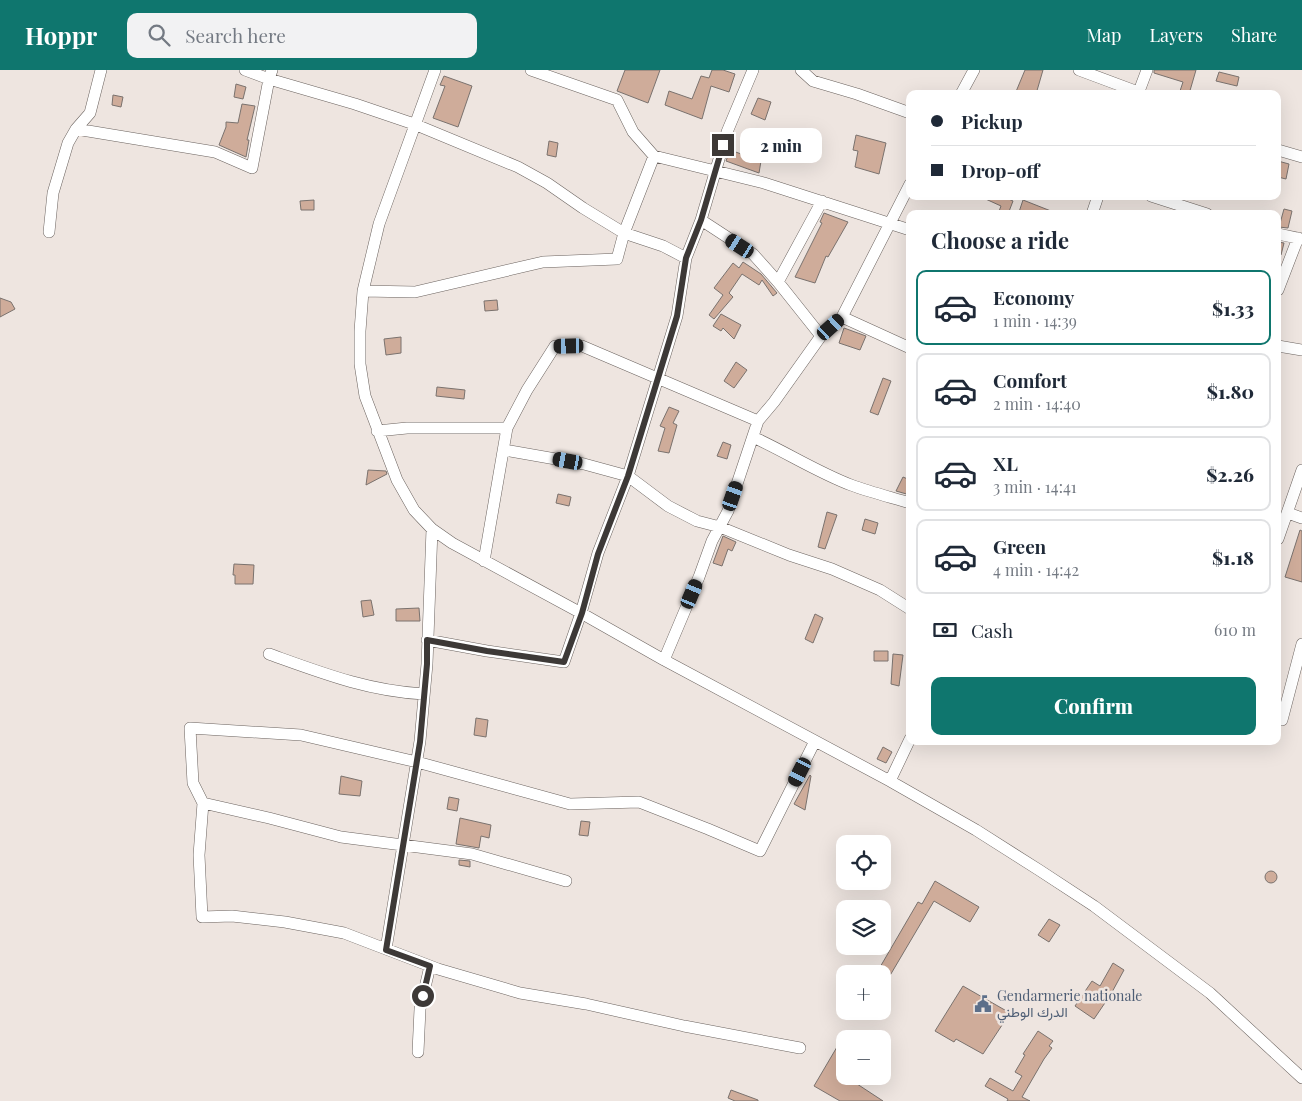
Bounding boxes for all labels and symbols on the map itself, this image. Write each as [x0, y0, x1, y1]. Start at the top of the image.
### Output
callout: 2 min [740, 128, 823, 162]
route end [712, 134, 734, 156]
car [723, 232, 756, 260]
car [814, 311, 847, 343]
car [553, 338, 584, 354]
car [551, 451, 584, 471]
car [721, 479, 744, 513]
car [679, 577, 704, 611]
car [786, 755, 813, 789]
route start [412, 985, 434, 1007]
place label: Gendarmerie nationale الدرك الوطني [997, 986, 1142, 1024]
public building icon: Gendarmerie nationale الدرك الوطني [973, 994, 993, 1014]

